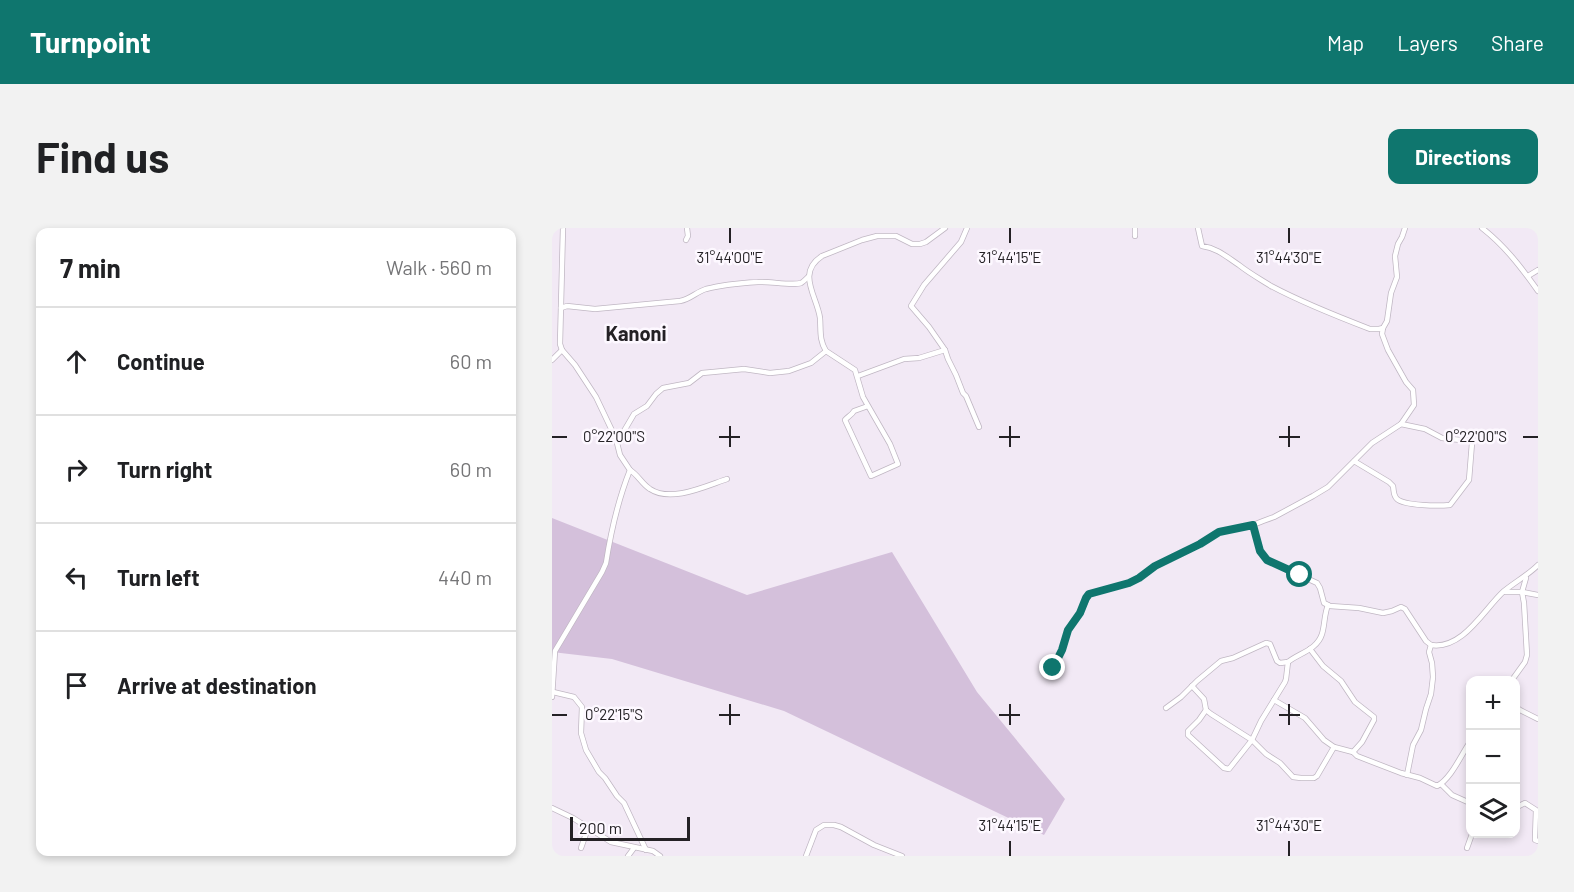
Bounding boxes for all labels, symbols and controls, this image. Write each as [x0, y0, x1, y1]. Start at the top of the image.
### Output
text: Turnpoint [30, 25, 151, 59]
text: Map [1327, 30, 1364, 55]
text: Layers [1397, 30, 1458, 55]
text: Share [1491, 30, 1544, 55]
button: Directions [1388, 129, 1538, 184]
text: Find us [36, 131, 169, 181]
text: 31°44'00"E [697, 248, 763, 266]
text: 31°44'15"E [979, 248, 1041, 266]
text: 31°44'30"E [1256, 248, 1322, 266]
text: 7 min [60, 252, 121, 283]
text: Walk · 560 m [386, 255, 492, 279]
district label: Kanoni [605, 321, 667, 345]
icon: ahead [60, 345, 93, 378]
text: Continue [117, 348, 205, 374]
text: 60 m [450, 349, 492, 373]
text: 0°22'00"S [583, 427, 645, 445]
text: 0°22'00"S [1445, 427, 1507, 445]
icon: right [60, 453, 93, 486]
text: Turn right [117, 456, 212, 482]
text: 60 m [450, 457, 492, 481]
icon: left [60, 561, 93, 594]
route start [1286, 561, 1312, 587]
text: Turn left [117, 564, 200, 590]
text: 440 m [438, 565, 492, 589]
route end [1039, 654, 1065, 680]
icon: arrive [60, 669, 93, 702]
text: Arrive at destination [117, 672, 316, 698]
map controls [1466, 676, 1520, 838]
button: + [1466, 676, 1520, 730]
text: 0°22'15"S [585, 705, 643, 723]
button: − [1466, 730, 1520, 784]
button: layers [1466, 784, 1520, 838]
scale bar [570, 814, 690, 842]
text: 31°44'15"E [979, 816, 1041, 834]
text: 31°44'30"E [1256, 816, 1322, 834]
text: 200 m [579, 818, 622, 837]

